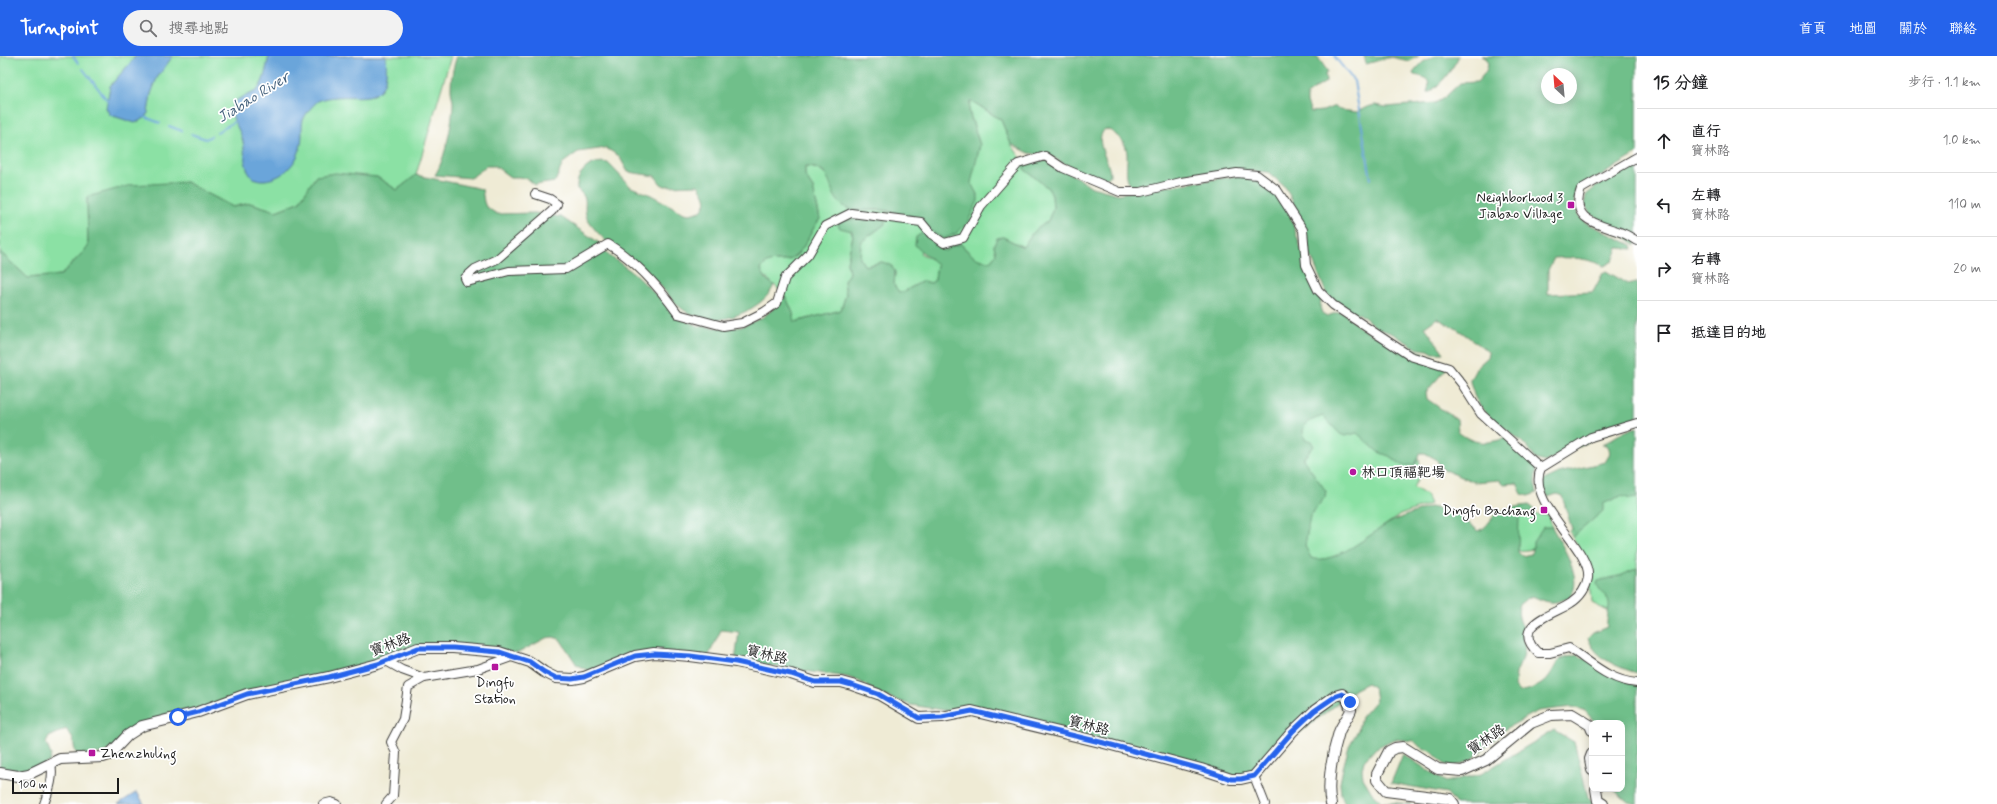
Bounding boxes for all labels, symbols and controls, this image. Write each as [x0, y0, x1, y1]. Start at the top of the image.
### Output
search box [123, 10, 403, 46]
text: Turnpoint [20, 16, 99, 41]
icon: search [137, 17, 159, 39]
text: 搜尋地點 [169, 19, 229, 39]
text: 首頁 [1799, 20, 1827, 38]
text: 地圖 [1849, 20, 1877, 38]
text: 關於 [1899, 20, 1927, 38]
text: 聯絡 [1949, 20, 1977, 38]
water label: Jiabao River [214, 67, 295, 128]
north arrow [1541, 68, 1577, 104]
text: 15 分鐘 [1653, 72, 1708, 94]
text: 步行 · 1.1 km [1908, 74, 1981, 91]
text: 直行 [1691, 122, 1721, 142]
icon: ahead [1653, 130, 1675, 152]
text: 1.0 km [1943, 132, 1981, 149]
text: 寶林路 [1691, 143, 1730, 160]
text: 左轉 [1691, 186, 1721, 206]
place label: Neighborhood 3 Jiabao Village [1476, 189, 1563, 223]
icon: left [1653, 194, 1675, 216]
text: 110 m [1948, 196, 1981, 213]
marker: Neighborhood 3 Jiabao Village [1566, 200, 1576, 210]
text: 寶林路 [1691, 207, 1730, 224]
text: 右轉 [1691, 250, 1721, 270]
icon: right [1653, 258, 1675, 280]
text: 20 m [1953, 260, 1981, 277]
text: 寶林路 [1691, 271, 1730, 288]
icon: arrive [1653, 322, 1675, 344]
text: 抵達目的地 [1691, 323, 1766, 343]
place label: 林口頂福靶場 [1361, 464, 1445, 482]
marker: 林口頂福靶場 [1348, 467, 1358, 477]
place label: Dingfu Bachang [1442, 502, 1536, 522]
marker: Dingfu Bachang [1539, 505, 1549, 515]
street label: 寶林路 [368, 629, 413, 661]
street label: 寶林路 [744, 641, 789, 668]
marker: Dingfu Station [490, 662, 500, 672]
place label: Dingfu Station [474, 674, 516, 708]
route end [1341, 693, 1359, 711]
route start [169, 708, 187, 726]
street label: 寶林路 [1066, 712, 1111, 740]
map controls [1589, 720, 1625, 792]
button: + [1589, 720, 1625, 756]
street label: 寶林路 [1464, 721, 1509, 759]
place label: Zhenzhuling [100, 745, 177, 765]
marker: Zhenzhuling [87, 748, 97, 758]
button: − [1589, 756, 1625, 792]
scale bar [12, 776, 119, 795]
text: 100 m [18, 778, 48, 792]

